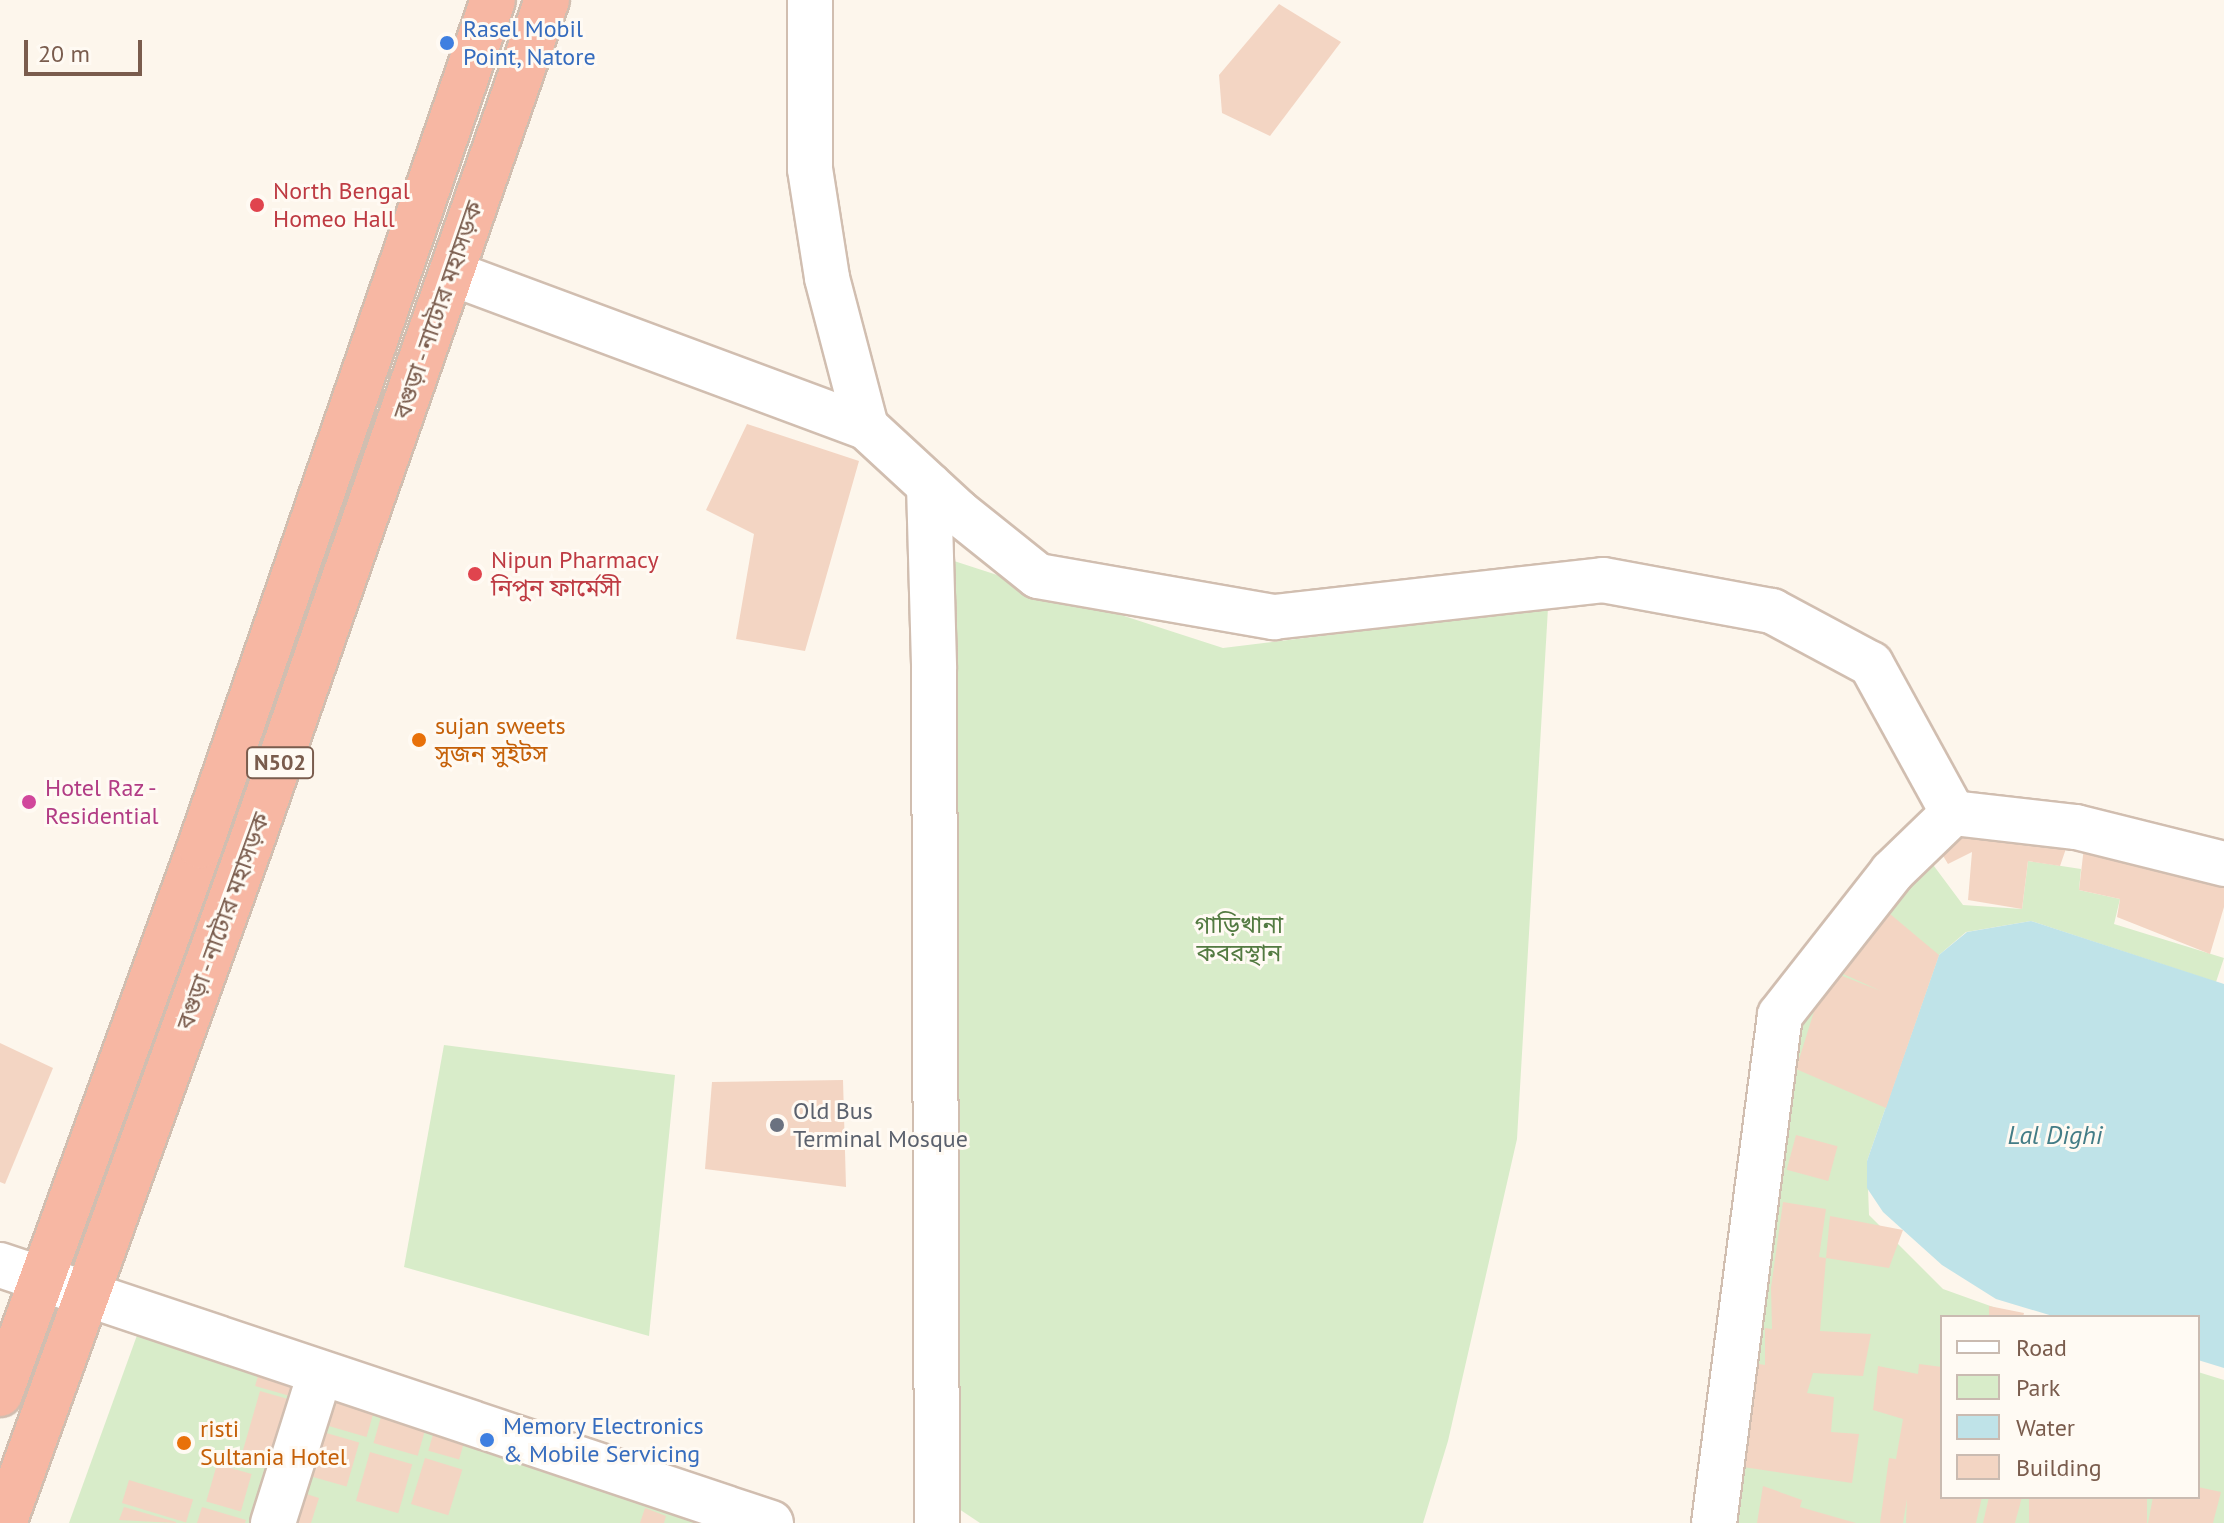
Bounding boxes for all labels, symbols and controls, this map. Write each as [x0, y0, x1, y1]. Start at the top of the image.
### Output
place label: Rasel Mobil Point, Natore [463, 15, 597, 71]
scale bar [28, 24, 146, 74]
marker: Rasel Mobil Point, Natore [438, 34, 456, 52]
text: 20 m [38, 38, 90, 69]
place label: North Bengal Homeo Hall [273, 177, 410, 233]
street label: বগুড়া - নাটোর মহাসড়ক [387, 195, 489, 425]
marker: North Bengal Homeo Hall [248, 196, 266, 214]
place label: Nipun Pharmacy নিপুন ফার্মেসী [491, 546, 659, 602]
marker: Nipun Pharmacy নিপুন ফার্মেসী [466, 565, 484, 583]
place label: sujan sweets সুজন সুইটস [435, 712, 566, 768]
marker: sujan sweets সুজন সুইটস [410, 731, 428, 749]
road number: N502 [246, 745, 314, 781]
place label: Hotel Raz - Residential [45, 774, 159, 830]
marker: Hotel Raz - Residential [20, 793, 38, 811]
street label: বগুড়া - নাটোর মহাসড়ক [170, 807, 276, 1035]
park label: গাড়িখানা কবরস্থান [1195, 911, 1283, 967]
place label: Old Bus Terminal Mosque [793, 1097, 968, 1153]
marker: Old Bus Terminal Mosque [768, 1116, 786, 1134]
water label: Lal Dighi [2007, 1119, 2103, 1151]
legend [1940, 1315, 2200, 1499]
text: Road [2016, 1332, 2067, 1363]
text: Park [2016, 1372, 2060, 1403]
place label: Memory Electronics & Mobile Servicing [503, 1412, 705, 1468]
text: Water [2016, 1412, 2075, 1443]
place label: risti Sultania Hotel [200, 1415, 347, 1471]
marker: Memory Electronics & Mobile Servicing [478, 1431, 496, 1449]
marker: risti Sultania Hotel [175, 1434, 193, 1452]
text: Building [2016, 1452, 2102, 1483]

